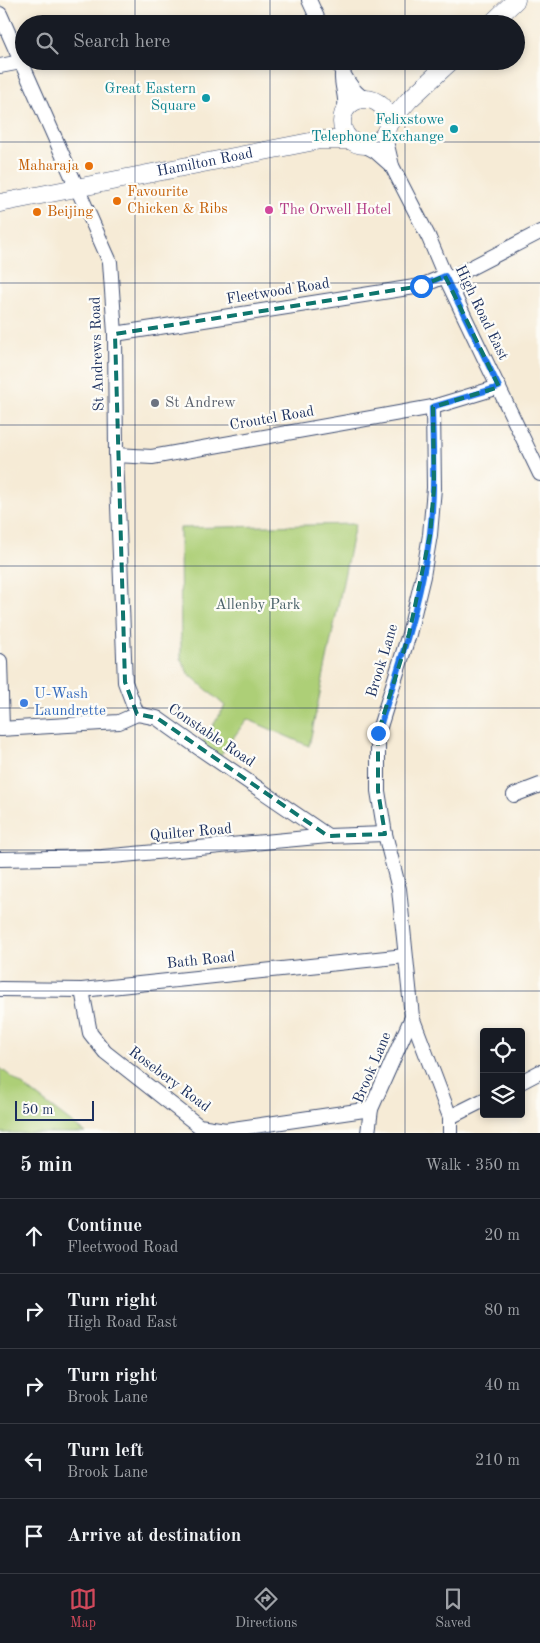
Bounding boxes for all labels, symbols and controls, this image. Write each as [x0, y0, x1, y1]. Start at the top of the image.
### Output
search box [15, 15, 525, 70]
icon: search [33, 29, 61, 57]
text: Search here [73, 33, 170, 52]
place label: Great Eastern Square [105, 82, 196, 114]
marker: Great Eastern Square [200, 92, 212, 104]
place label: Felixstowe Telephone Exchange [311, 113, 444, 145]
marker: Felixstowe Telephone Exchange [448, 123, 460, 135]
street label: Hamilton Road [156, 146, 255, 179]
place label: Maharaja [18, 159, 80, 174]
marker: Maharaja [83, 160, 95, 172]
place label: Favourite Chicken & Ribs [127, 185, 228, 217]
marker: Favourite Chicken & Ribs [111, 195, 123, 207]
place label: The Orwell Hotel [279, 203, 391, 218]
marker: The Orwell Hotel [263, 204, 275, 216]
place label: Beijing [47, 205, 93, 220]
marker: Beijing [31, 206, 43, 218]
street label: High Road East [452, 263, 510, 363]
route start [410, 275, 433, 298]
street label: Fleetwood Road [225, 276, 331, 308]
street label: St Andrews Road [88, 296, 108, 412]
place label: St Andrew [165, 396, 236, 411]
marker: St Andrew [149, 397, 161, 409]
street label: Croutel Road [229, 404, 316, 434]
park label: Allenby Park [215, 598, 301, 613]
street label: Brook Lane [365, 622, 401, 699]
place label: U-Wash Laundrette [34, 687, 106, 719]
marker: U-Wash Laundrette [18, 697, 30, 709]
street label: Constable Road [165, 702, 257, 771]
route end [367, 722, 390, 745]
street label: Quilter Road [149, 822, 233, 844]
street label: Bath Road [166, 950, 236, 972]
map controls [480, 1028, 525, 1118]
button: locate [480, 1028, 525, 1073]
street label: Brook Lane [351, 1030, 395, 1106]
street label: Rosebery Road [125, 1045, 213, 1116]
button: layers [480, 1073, 525, 1118]
scale bar [15, 1098, 94, 1121]
text: 50 m [22, 1103, 53, 1117]
text: 5 min [20, 1155, 73, 1176]
text: Walk · 350 m [425, 1158, 520, 1174]
text: Continue [67, 1217, 142, 1236]
icon: ahead [20, 1222, 48, 1250]
text: 20 m [484, 1228, 520, 1244]
text: Fleetwood Road [67, 1240, 178, 1256]
text: Turn right [67, 1292, 157, 1311]
icon: right [20, 1297, 48, 1325]
text: 80 m [484, 1303, 520, 1319]
text: High Road East [67, 1315, 177, 1331]
text: Turn right [67, 1367, 157, 1386]
icon: right [20, 1372, 48, 1400]
text: 40 m [484, 1378, 520, 1394]
text: Brook Lane [67, 1390, 148, 1406]
text: Turn left [67, 1442, 144, 1461]
icon: left [20, 1447, 48, 1475]
text: 210 m [475, 1453, 520, 1469]
text: Brook Lane [67, 1465, 148, 1481]
icon: arrive [20, 1522, 48, 1550]
text: Arrive at destination [67, 1527, 241, 1546]
tab: Map [69, 1585, 97, 1632]
tab: Directions [235, 1585, 297, 1632]
tab: Saved [435, 1585, 471, 1632]

